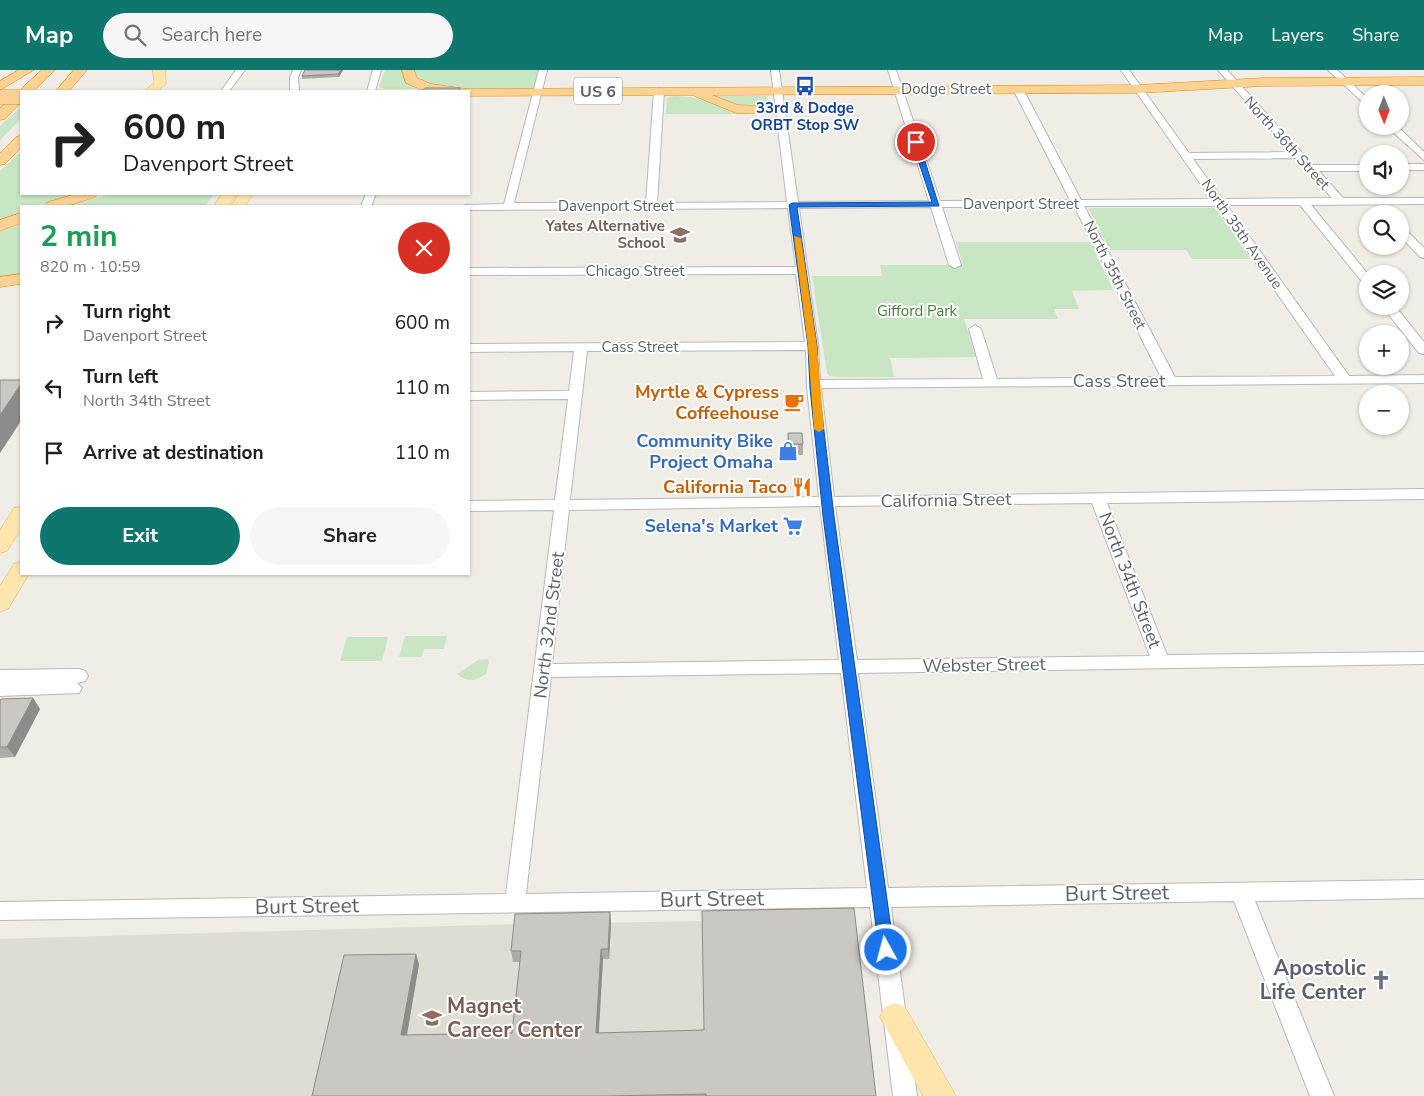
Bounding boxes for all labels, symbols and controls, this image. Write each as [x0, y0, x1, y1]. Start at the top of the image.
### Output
search box [103, 13, 453, 58]
text: Map [25, 19, 73, 51]
icon: search [121, 21, 149, 49]
text: Search here [161, 22, 262, 48]
text: Map [1208, 23, 1243, 47]
text: Layers [1271, 23, 1324, 47]
text: Share [1352, 23, 1399, 47]
bus stop icon: 33rd & Dodge ORBT Stop SW [794, 75, 816, 97]
road number: US 6 [574, 78, 622, 104]
street label: Dodge Street [901, 79, 992, 99]
north arrow [1359, 85, 1409, 135]
map controls [1359, 85, 1409, 435]
street label: North 36th Street [1240, 92, 1335, 195]
place label: 33rd & Dodge ORBT Stop SW [751, 98, 859, 135]
text: 600 m [123, 104, 226, 151]
icon: right [40, 110, 105, 175]
pin [895, 121, 937, 163]
icon: arrive [902, 128, 930, 156]
button: sound [1359, 145, 1409, 195]
text: Davenport Street [123, 149, 293, 179]
street label: North 35th Avenue [1197, 175, 1287, 293]
street label: Davenport Street [963, 194, 1080, 214]
street label: Davenport Street [558, 196, 675, 216]
button: search [1359, 205, 1409, 255]
text: 2 min [40, 216, 118, 257]
place label: Yates Alternative School [545, 216, 665, 253]
street label: North 35th Street [1079, 217, 1151, 333]
button: close [398, 222, 450, 274]
school or university icon: Yates Alternative School [669, 224, 691, 246]
text: 820 m · 10:59 [40, 256, 141, 278]
street label: Chicago Street [586, 261, 685, 281]
button: layers [1359, 265, 1409, 315]
text: Turn right [83, 299, 170, 325]
park label: Gifford Park [877, 301, 958, 321]
icon: right [40, 309, 68, 337]
text: 600 m [395, 310, 450, 336]
text: Davenport Street [83, 325, 207, 347]
button: + [1359, 325, 1409, 375]
street label: Cass Street [601, 337, 679, 357]
text: Turn left [83, 364, 158, 390]
street label: Cass Street [1073, 369, 1166, 393]
icon: left [40, 374, 68, 402]
text: 110 m [395, 375, 450, 401]
place label: Myrtle & Cypress Coffeehouse [635, 380, 779, 425]
button: − [1359, 385, 1409, 435]
text: North 34th Street [83, 390, 210, 412]
cafe icon: Myrtle & Cypress Coffeehouse [783, 391, 805, 413]
place label: Community Bike Project Omaha [636, 429, 773, 474]
icon: arrive [40, 439, 68, 467]
text: Arrive at destination [83, 440, 264, 466]
text: 110 m [395, 440, 450, 466]
shop icon: Community Bike Project Omaha [777, 440, 799, 462]
place label: California Taco [663, 475, 787, 499]
restaurant icon: California Taco [791, 476, 813, 498]
street label: California Street [880, 487, 1012, 513]
button: Exit [40, 507, 240, 565]
button: Share [250, 507, 450, 565]
street label: North 34th Street [1093, 509, 1167, 652]
place label: Selena's Market [644, 514, 778, 538]
supermarket icon: Selena's Market [782, 515, 804, 537]
street label: North 32nd Street [528, 550, 570, 700]
street label: Webster Street [922, 652, 1047, 678]
street label: Burt Street [1065, 878, 1170, 908]
street label: Burt Street [660, 884, 765, 914]
street label: Burt Street [255, 891, 360, 921]
position arrow [859, 923, 911, 975]
place label: Apostolic Life Center [1260, 954, 1367, 1006]
church icon: Apostolic Life Center [1370, 969, 1392, 991]
place label: Magnet Career Center [447, 992, 583, 1044]
school or university icon: Magnet Career Center [421, 1007, 443, 1029]

